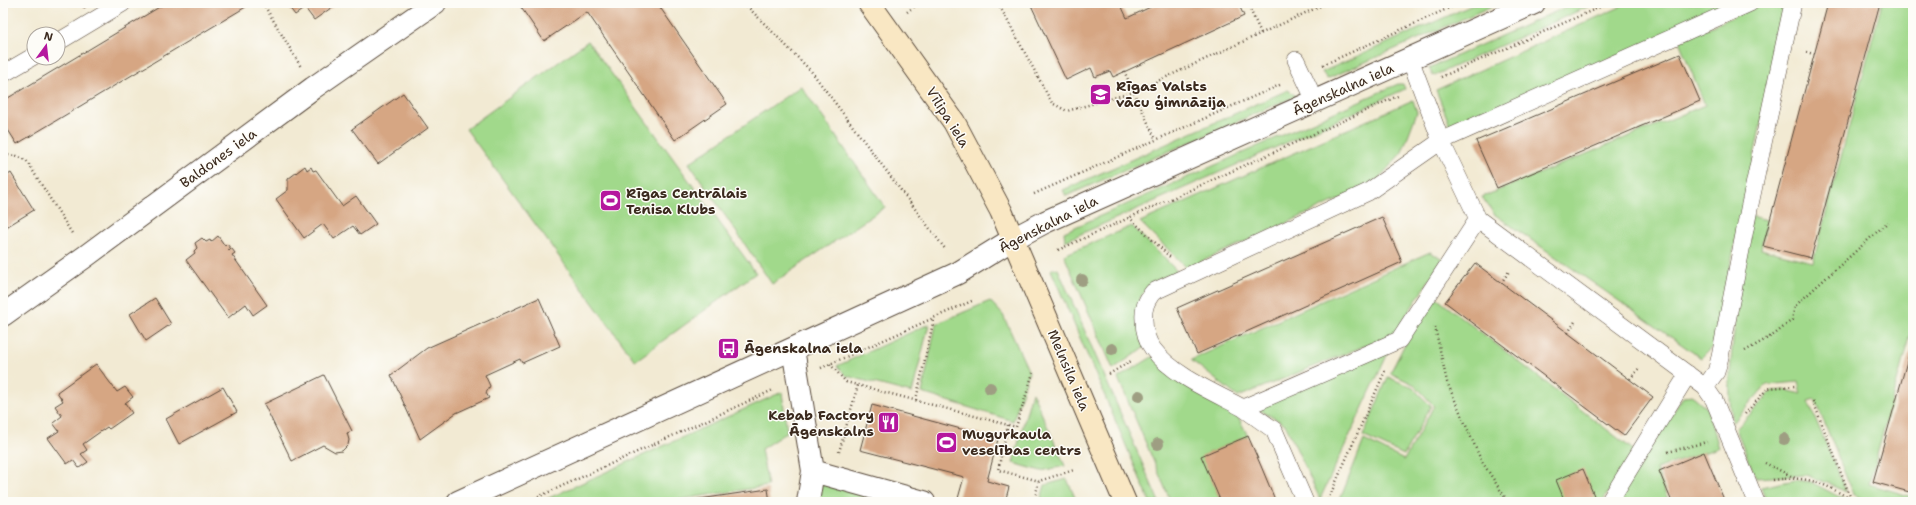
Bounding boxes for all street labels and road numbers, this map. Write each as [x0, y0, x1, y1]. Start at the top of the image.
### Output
street label: Āgenskalna iela [1290, 59, 1397, 119]
street label: Vīlipa iela [922, 83, 974, 151]
street label: Baldones iela [176, 124, 260, 192]
street label: Āgenskalna iela [996, 191, 1101, 257]
street label: Melnsila iela [1044, 327, 1094, 414]

